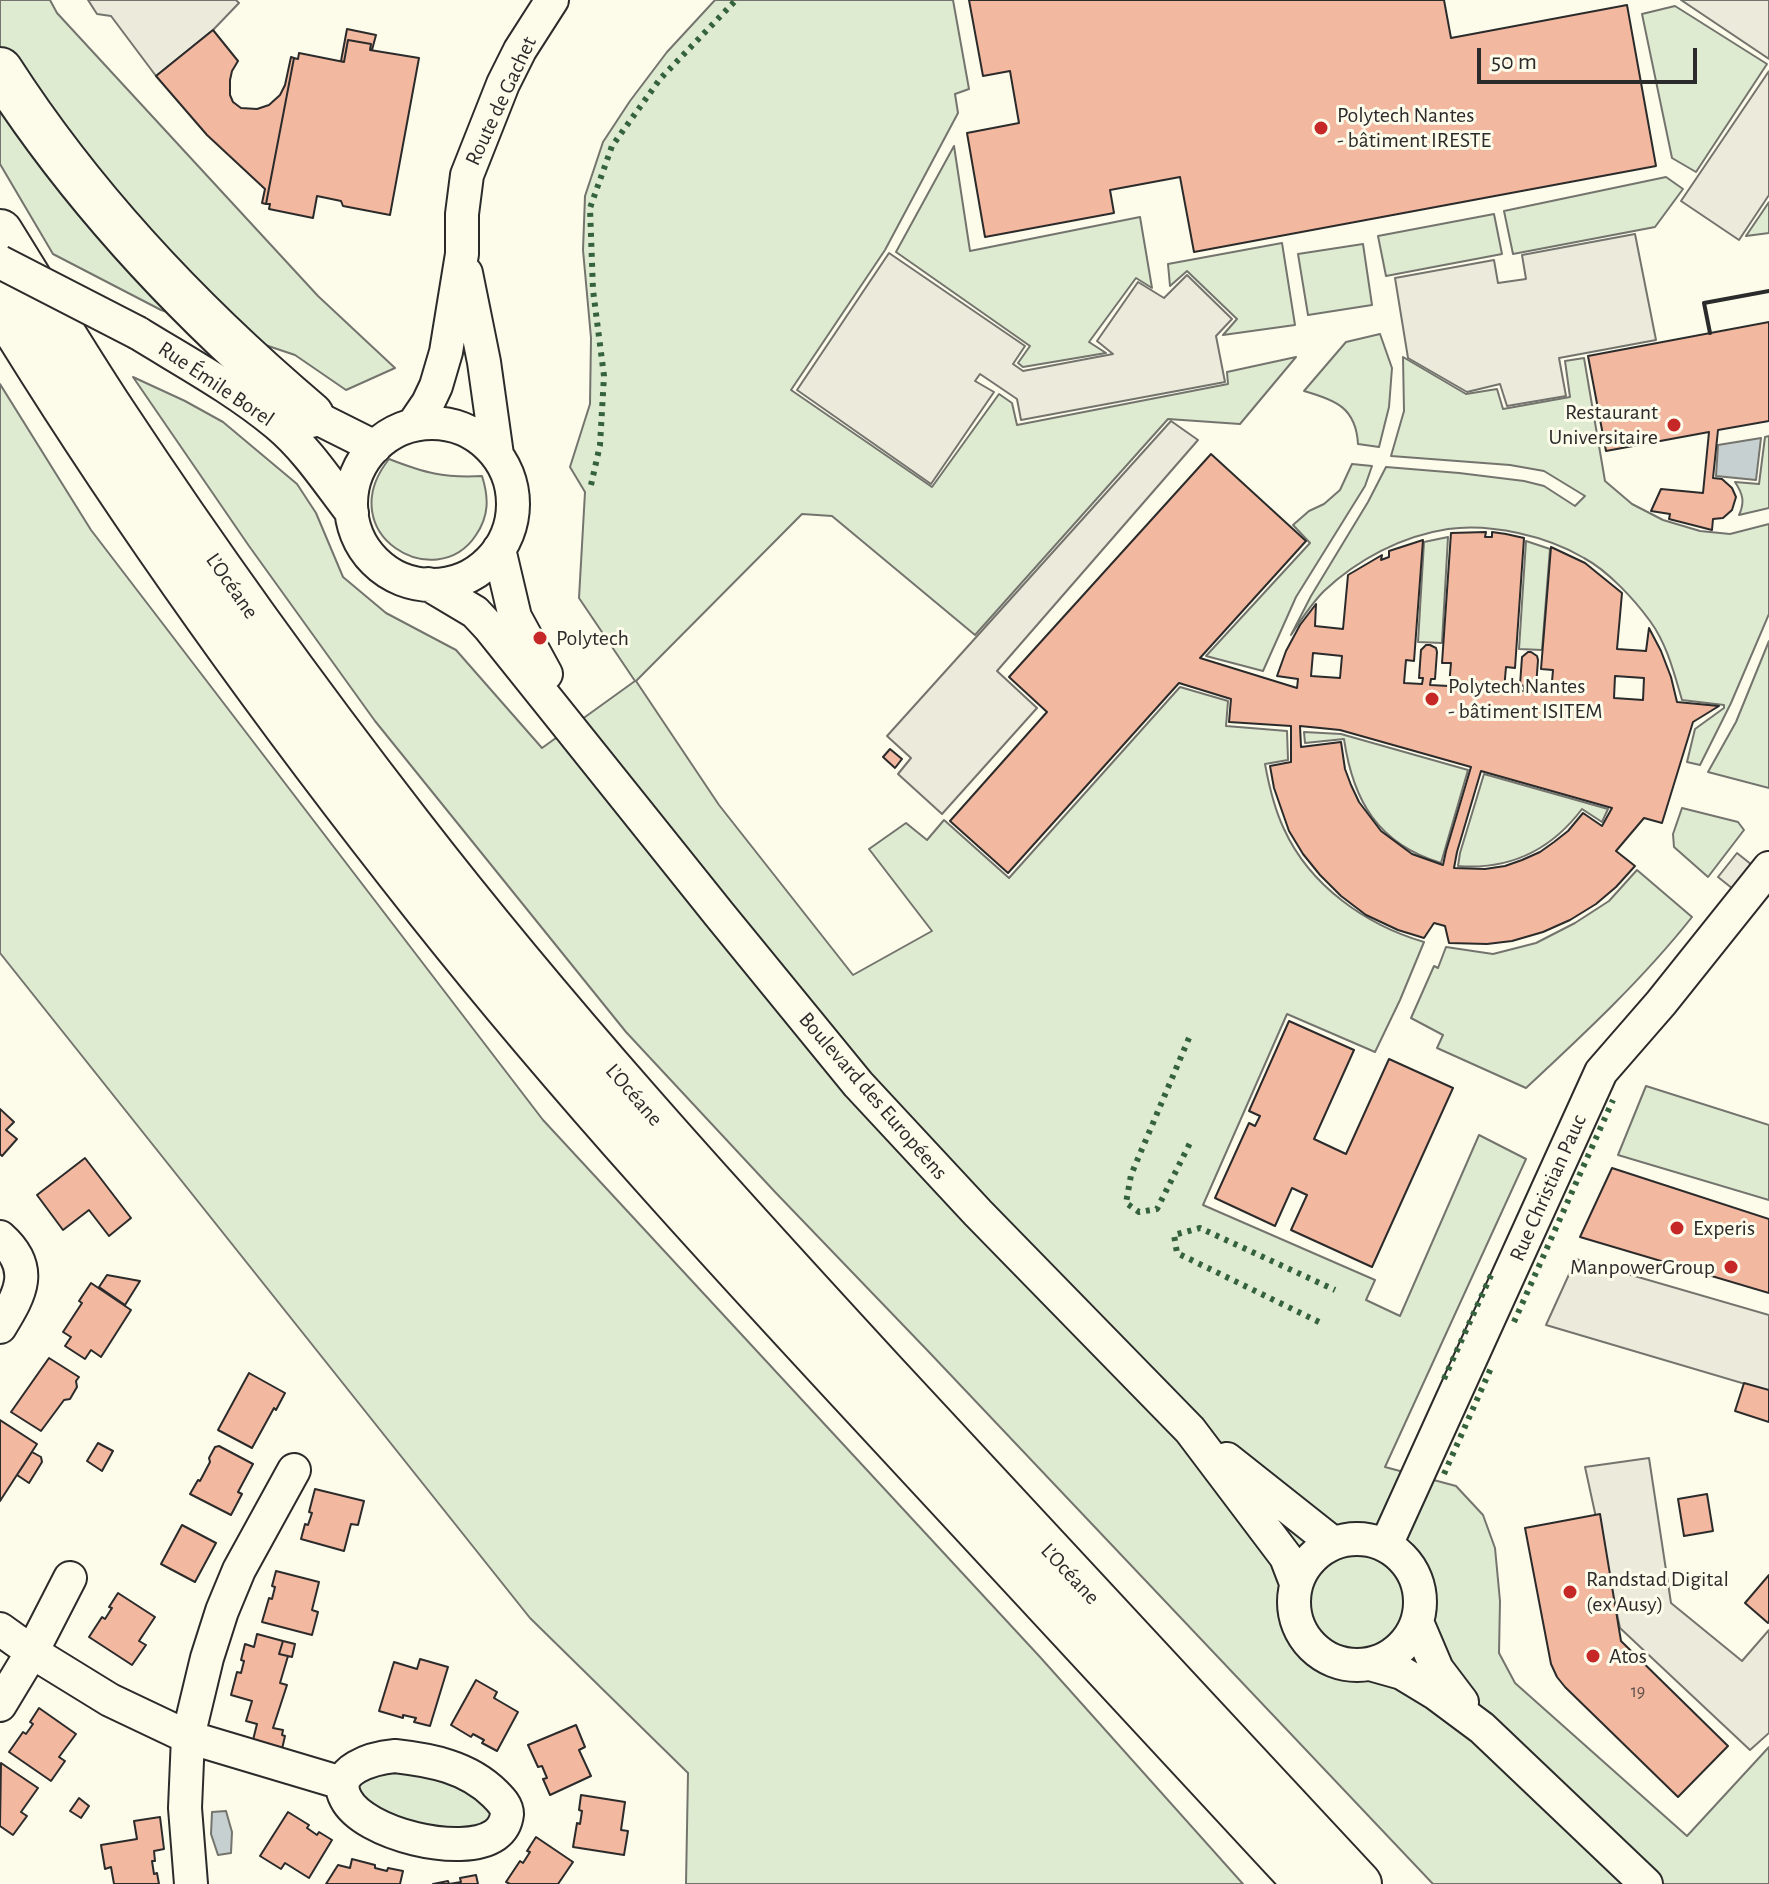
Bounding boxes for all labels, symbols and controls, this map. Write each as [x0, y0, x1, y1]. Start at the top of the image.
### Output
street label: Route de Gachet [460, 32, 542, 170]
scale bar [1481, 32, 1701, 82]
text: 50 m [1491, 50, 1537, 74]
place label: Polytech Nantes - bâtiment IRESTE [1337, 102, 1491, 154]
marker: Polytech Nantes - bâtiment IRESTE [1312, 119, 1330, 137]
street label: Rue Émile Borel [153, 336, 279, 432]
place label: Restaurant Universitaire [1549, 399, 1658, 450]
marker: Restaurant Universitaire [1665, 416, 1683, 434]
street label: L’Océane [200, 548, 264, 624]
place label: Polytech [556, 625, 629, 651]
marker: Polytech [531, 629, 549, 647]
place label: Polytech Nantes - bâtiment ISITEM [1448, 673, 1603, 724]
marker: Polytech Nantes - bâtiment ISITEM [1423, 690, 1441, 708]
street label: Boulevard des Européens [793, 1007, 953, 1185]
street label: L’Océane [600, 1058, 668, 1132]
street label: Rue Christian Pauc [1504, 1110, 1592, 1266]
place label: Experis [1693, 1215, 1755, 1241]
marker: Experis [1668, 1219, 1686, 1237]
place label: ManpowerGroup [1570, 1254, 1715, 1280]
marker: ManpowerGroup [1722, 1258, 1740, 1276]
street label: L’Océane [1035, 1538, 1105, 1610]
place label: Randstad Digital (ex Ausy) [1586, 1566, 1729, 1618]
marker: Randstad Digital (ex Ausy) [1561, 1583, 1579, 1601]
place label: Atos [1609, 1643, 1647, 1669]
marker: Atos [1584, 1647, 1602, 1665]
house number: 19 [1631, 1681, 1645, 1703]

